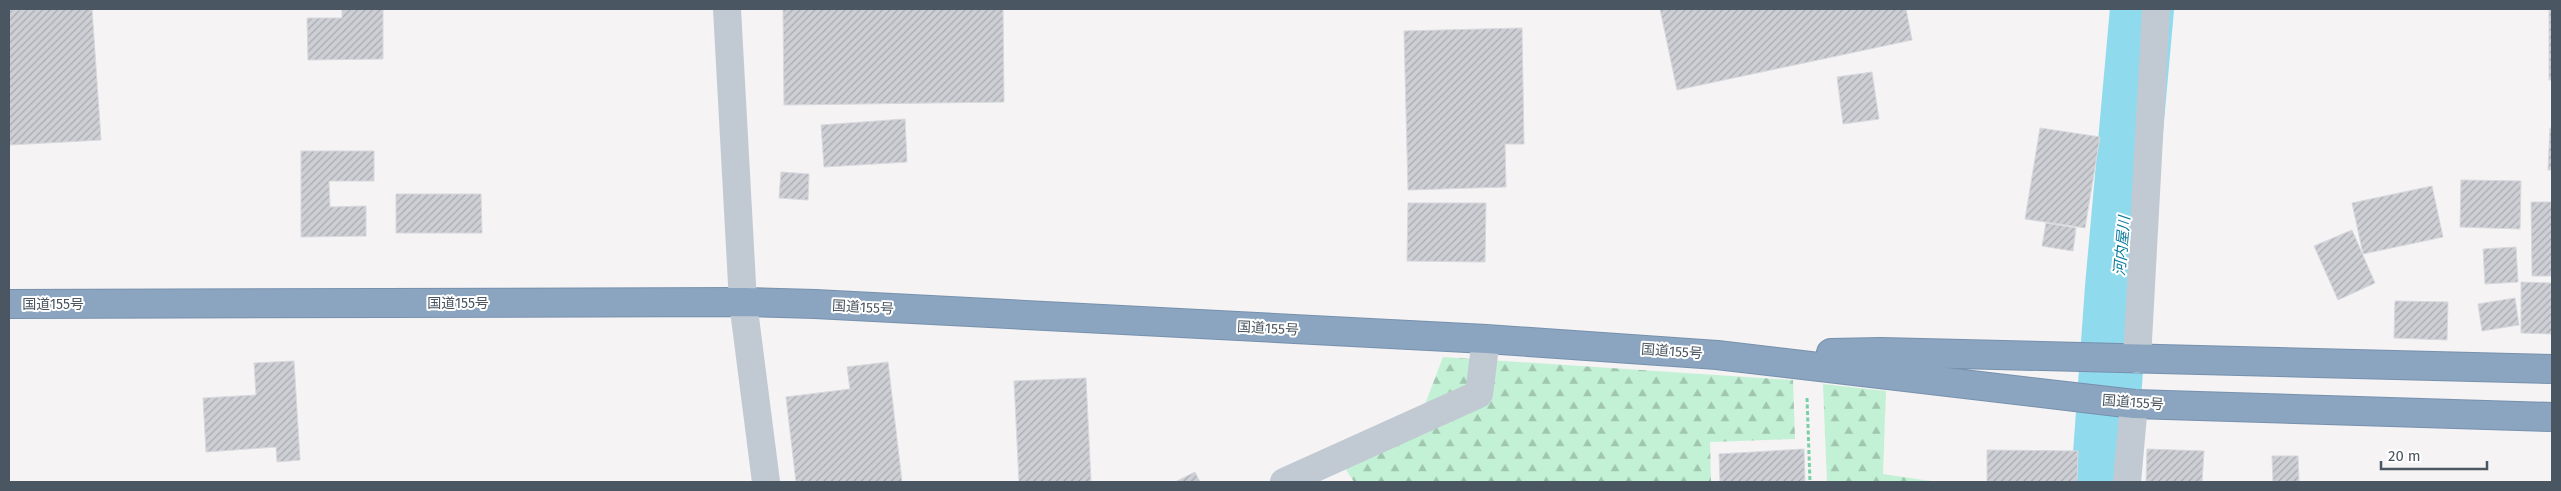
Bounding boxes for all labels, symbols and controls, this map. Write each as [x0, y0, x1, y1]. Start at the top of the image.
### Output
water label: 河内屋川 [2110, 213, 2134, 277]
street label: 国道155号 [427, 295, 489, 312]
street label: 国道155号 [22, 296, 84, 313]
street label: 国道155号 [832, 297, 894, 318]
street label: 国道155号 [1237, 318, 1299, 339]
street label: 国道155号 [1640, 341, 1703, 362]
street label: 国道155号 [2101, 392, 2164, 413]
scale bar [2381, 438, 2487, 470]
text: 20 m [2388, 447, 2421, 465]

